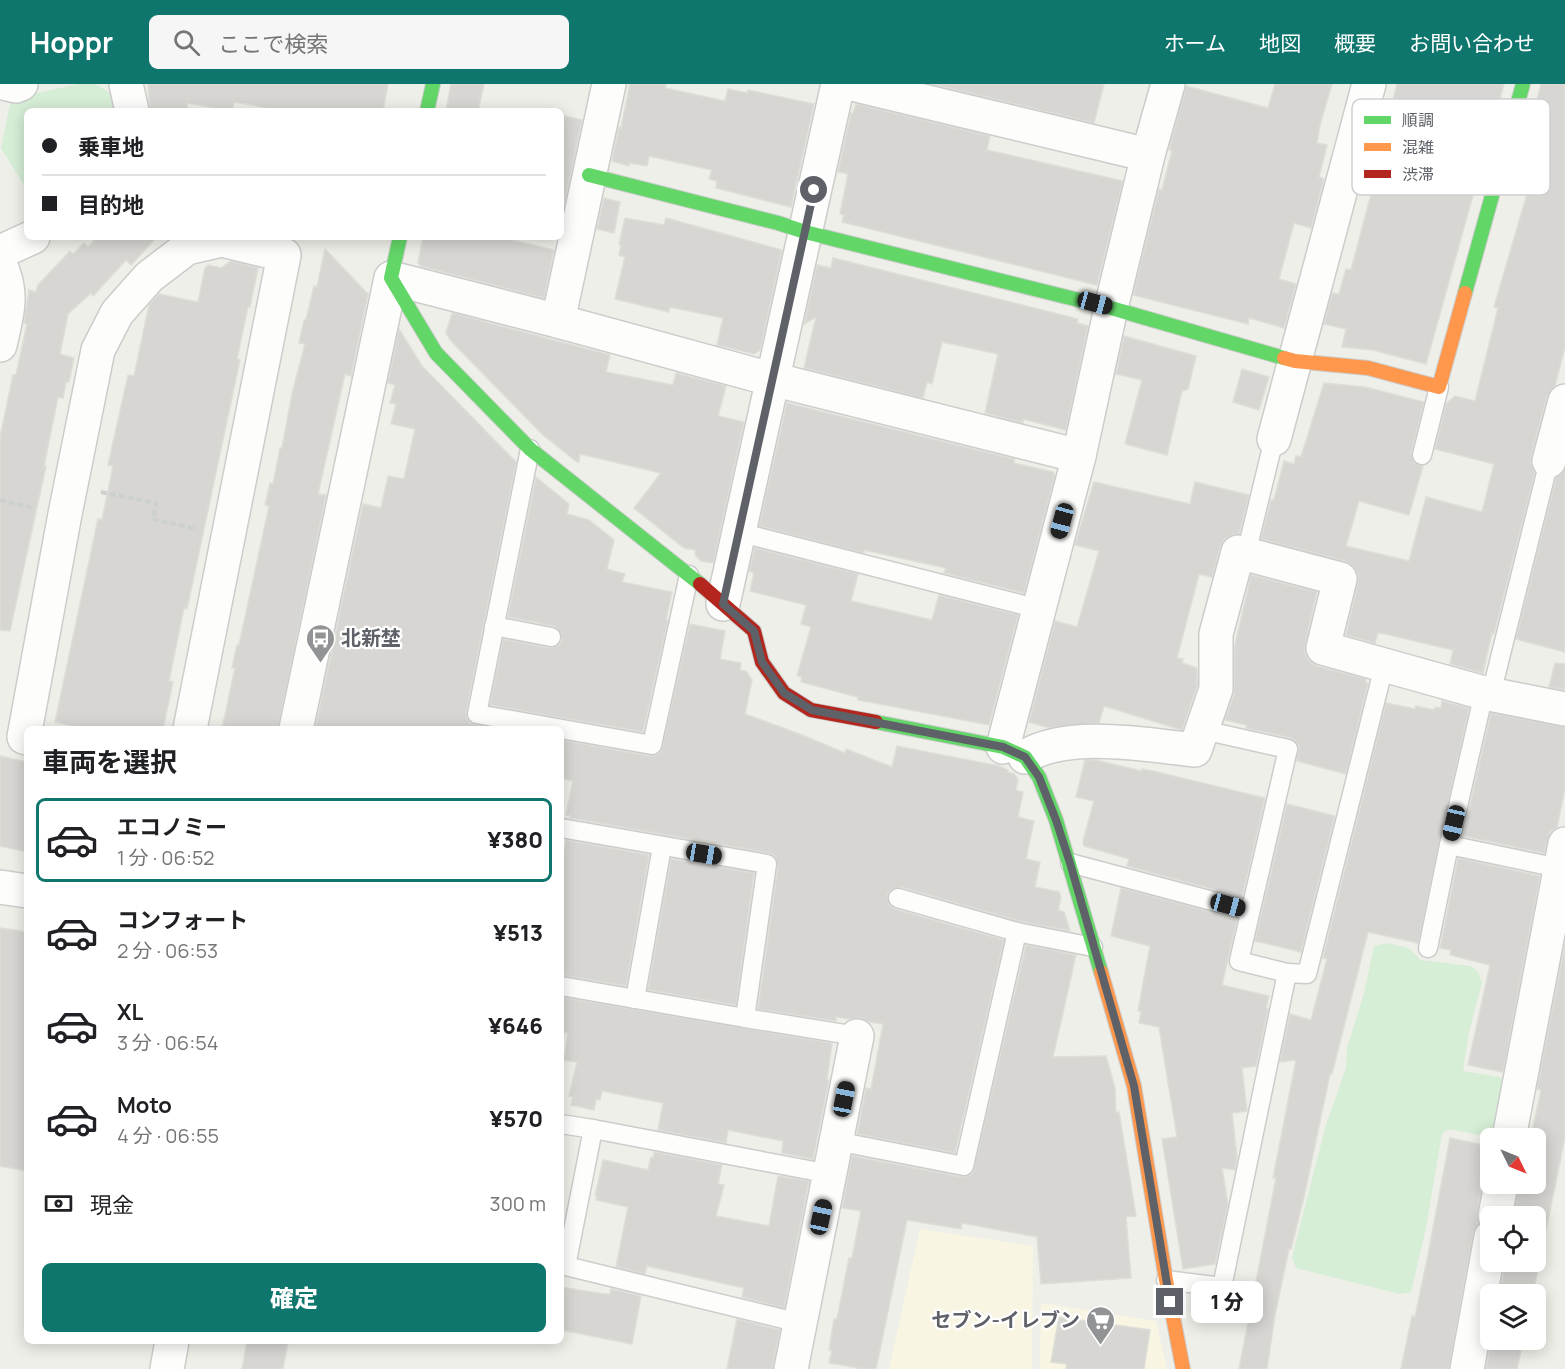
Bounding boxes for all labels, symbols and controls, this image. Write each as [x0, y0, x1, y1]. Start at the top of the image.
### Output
search box [149, 15, 569, 69]
text: Hoppr [30, 23, 113, 61]
icon: search [170, 26, 203, 59]
text: ここで検索 [218, 29, 328, 59]
text: ホーム [1164, 29, 1226, 57]
text: 地図 [1259, 29, 1301, 57]
text: 概要 [1334, 29, 1376, 57]
text: お問い合わせ [1409, 29, 1535, 57]
legend [1352, 99, 1550, 195]
text: 順調 [1402, 109, 1434, 131]
text: 乗車地 [78, 132, 144, 162]
text: 混雑 [1402, 136, 1434, 158]
text: 渋滞 [1402, 163, 1434, 185]
route start [800, 176, 827, 203]
text: 目的地 [78, 190, 144, 220]
car [1075, 290, 1115, 316]
car [1049, 501, 1075, 541]
bus stop icon: 北新埜 [304, 622, 336, 664]
place label: 北新埜 [341, 624, 401, 651]
text: 車両を選択 [42, 743, 177, 780]
car [1441, 803, 1467, 843]
text: エコノミー [117, 812, 227, 842]
icon: car [45, 813, 99, 867]
text: ¥380 [488, 825, 543, 855]
car [685, 842, 723, 866]
text: 1 分 · 06:52 [117, 844, 214, 871]
car [1208, 892, 1248, 918]
text: コンフォート [117, 905, 248, 935]
icon: car [45, 906, 99, 960]
text: ¥513 [493, 918, 543, 948]
text: 2 分 · 06:53 [117, 937, 218, 964]
text: XL [117, 997, 143, 1027]
icon: car [45, 999, 99, 1053]
text: ¥646 [488, 1011, 543, 1041]
text: 3 分 · 06:54 [117, 1029, 219, 1056]
car [832, 1080, 856, 1118]
text: Moto [117, 1090, 172, 1120]
icon: car [45, 1092, 99, 1146]
text: ¥570 [489, 1104, 543, 1134]
text: 4 分 · 06:55 [117, 1122, 219, 1149]
north arrow [1480, 1128, 1546, 1194]
map controls [1480, 1128, 1546, 1350]
icon: cash [42, 1187, 75, 1220]
text: 現金 [90, 1190, 134, 1220]
text: 300 m [490, 1190, 546, 1217]
car [808, 1198, 834, 1236]
button: locate [1480, 1206, 1546, 1272]
button: 確定 [42, 1263, 546, 1332]
callout: 1 分 [1191, 1281, 1263, 1323]
button: layers [1480, 1284, 1546, 1350]
route end [1156, 1288, 1183, 1315]
text: 1 分 [1210, 1288, 1244, 1315]
supermarket icon: セブン-イレブン [1085, 1304, 1117, 1346]
place label: セブン-イレブン [932, 1306, 1080, 1333]

